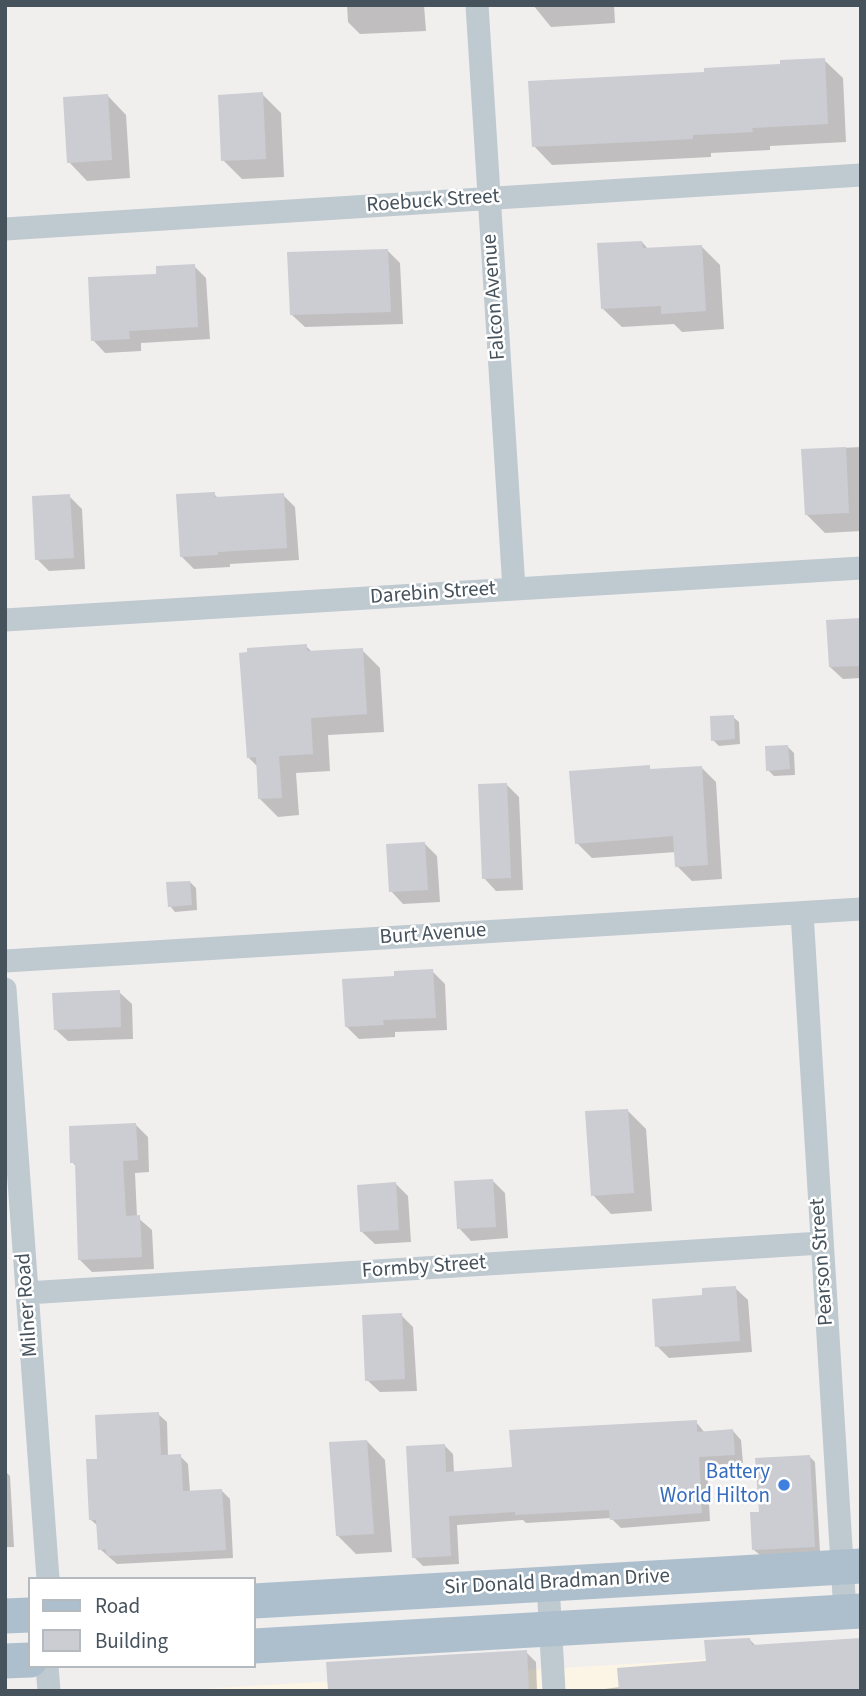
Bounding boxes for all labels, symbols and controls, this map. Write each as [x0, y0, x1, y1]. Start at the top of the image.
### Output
street label: Roebuck Street [366, 185, 500, 219]
street label: Falcon Avenue [478, 233, 512, 361]
street label: Darebin Street [369, 577, 497, 611]
street label: Burt Avenue [379, 919, 487, 951]
street label: Pearson Street [806, 1197, 840, 1327]
street label: Formby Street [361, 1251, 487, 1285]
street label: Milner Road [12, 1252, 44, 1358]
place label: Battery World Hilton [660, 1460, 770, 1510]
marker: Battery World Hilton [776, 1477, 792, 1493]
street label: Sir Donald Bradman Drive [443, 1565, 671, 1601]
legend [28, 1577, 256, 1668]
text: Road [95, 1591, 140, 1621]
text: Building [95, 1626, 168, 1656]

